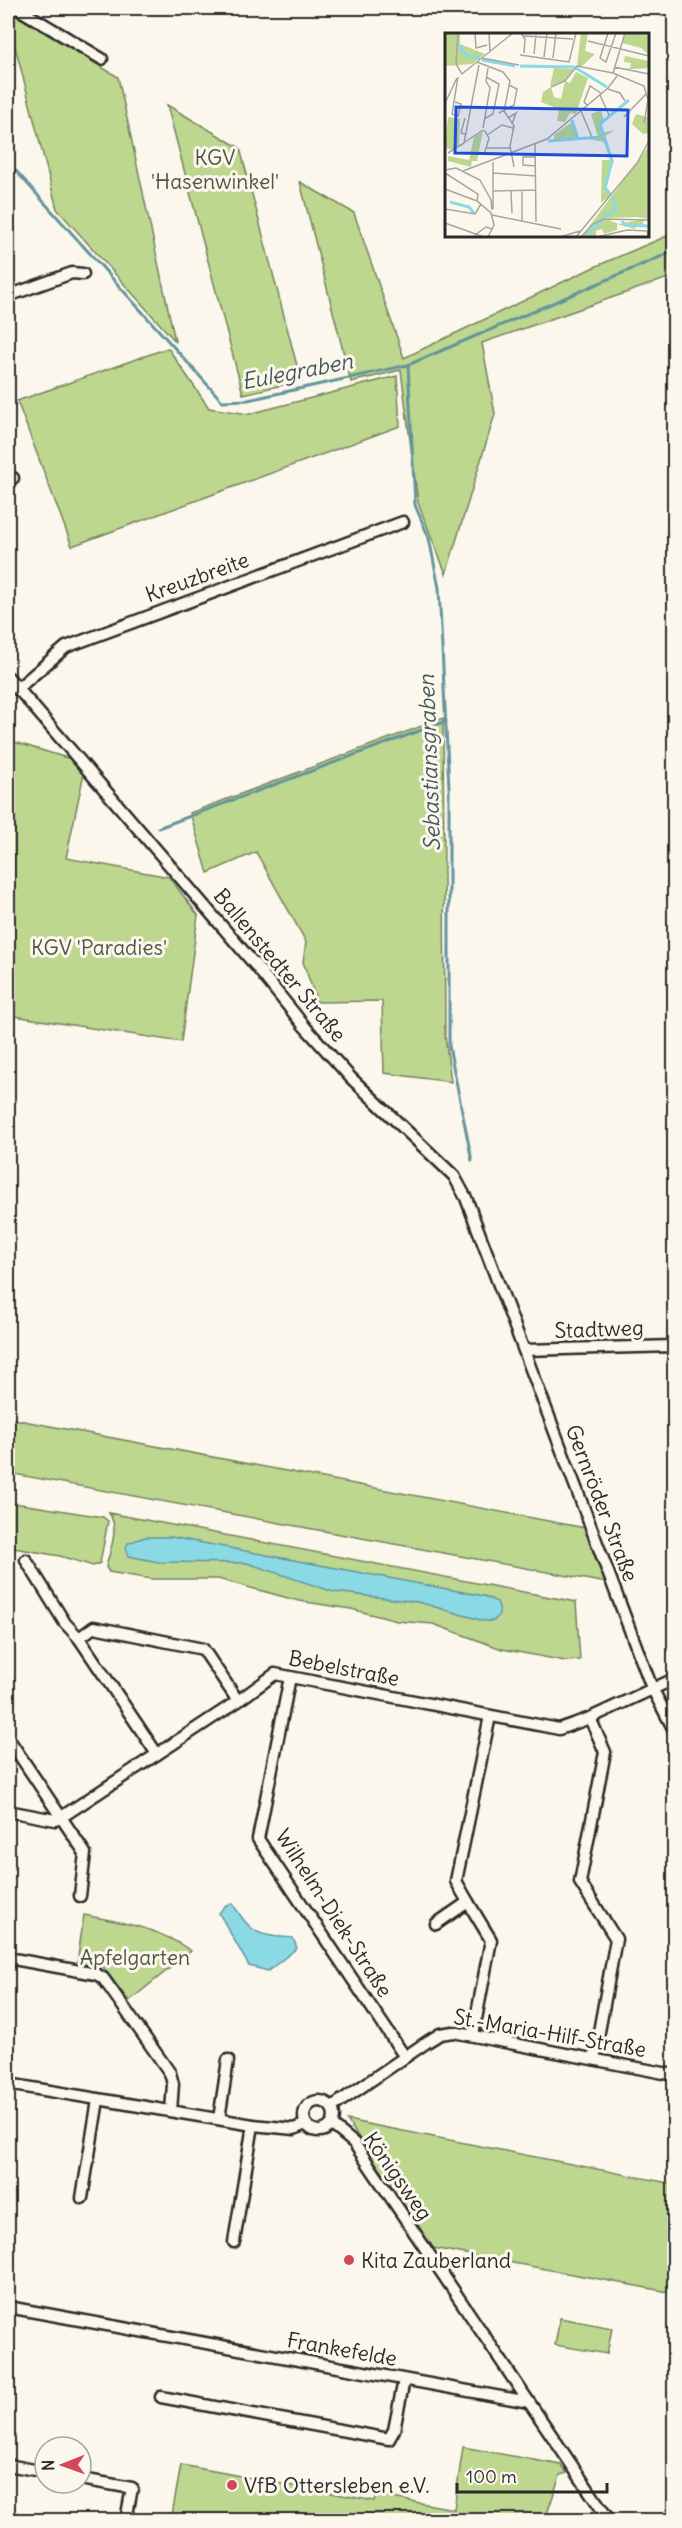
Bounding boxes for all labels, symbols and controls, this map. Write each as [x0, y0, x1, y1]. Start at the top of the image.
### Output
inset map [445, 33, 649, 237]
park label: KGV 'Hasenwinkel' [151, 144, 279, 195]
water label: Eulegraben [239, 346, 356, 395]
street label: Kreuzbreite [142, 546, 252, 608]
water label: Sebastiansgraben [412, 673, 446, 852]
street label: Ballenstedter Straße [208, 883, 352, 1047]
park label: KGV 'Paradies' [31, 934, 167, 961]
street label: Stadtweg [554, 1314, 644, 1344]
street label: Gernröder Straße [560, 1421, 644, 1585]
street label: Bebelstraße [286, 1644, 402, 1692]
street label: Wilhelm-Diek-Straße [270, 1824, 398, 2002]
park label: Apfelgarten [80, 1944, 190, 1971]
street label: St.-Maria-Hilf-Straße [452, 2003, 648, 2063]
street label: Königsweg [358, 2126, 438, 2226]
place label: Kita Zauberland [361, 2247, 511, 2274]
marker: Kita Zauberland [342, 2253, 356, 2267]
street label: Frankefelde [285, 2326, 399, 2372]
north arrow [33, 2435, 93, 2495]
scale bar [457, 2456, 607, 2494]
text: N [38, 2460, 58, 2471]
text: 100 m [466, 2465, 517, 2488]
place label: VfB Ottersleben e.V. [244, 2472, 430, 2499]
marker: VfB Ottersleben e.V. [225, 2478, 239, 2492]

